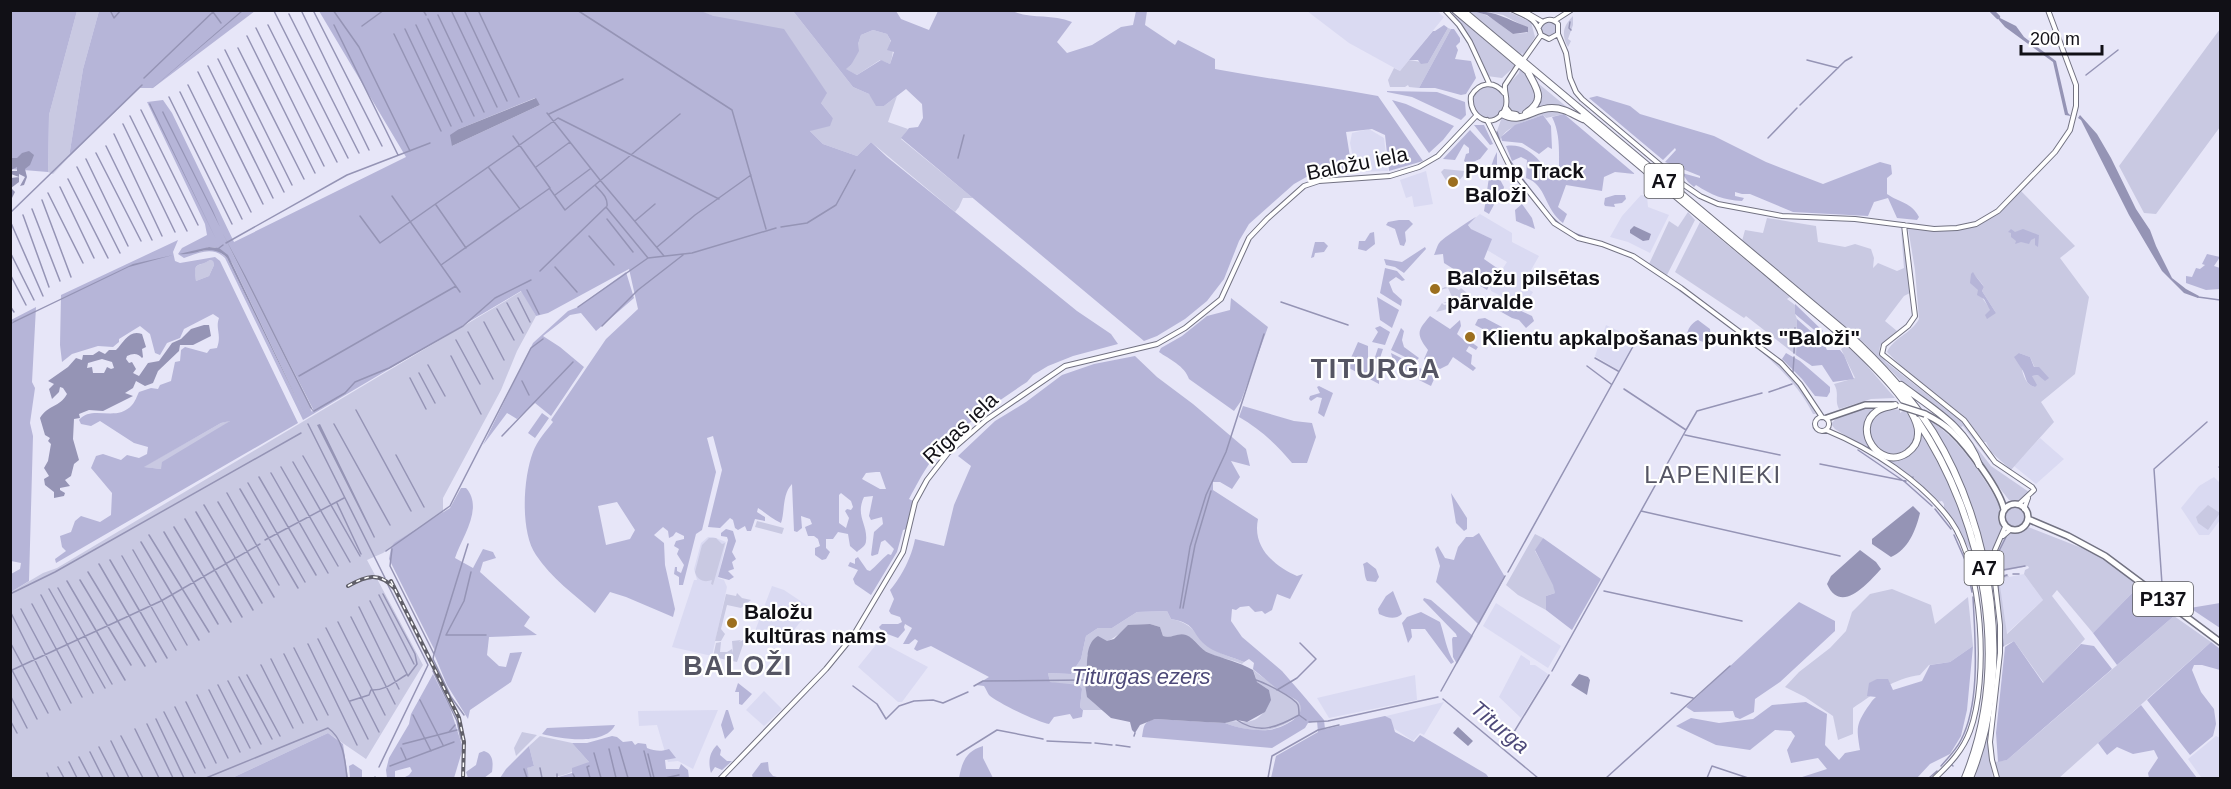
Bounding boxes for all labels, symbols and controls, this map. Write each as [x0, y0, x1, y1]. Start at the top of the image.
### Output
scale bar [2021, 18, 2102, 56]
text: 200 m [2030, 29, 2080, 49]
street label: Baložu iela [1304, 142, 1410, 184]
place label: Pump Track Baloži [1465, 159, 1584, 206]
road number: A7 [1644, 164, 1684, 198]
marker: Pump Track Baloži [1446, 175, 1460, 189]
place label: Baložu pilsētas pārvalde [1447, 266, 1600, 313]
marker: Baložu pilsētas pārvalde [1428, 282, 1442, 296]
place label: Klientu apkalpošanas punkts "Baloži" [1482, 326, 1860, 349]
marker: Klientu apkalpošanas punkts "Baloži" [1463, 330, 1477, 344]
district label: TITURGA [1311, 354, 1441, 384]
street label: Rīgas iela [918, 388, 1002, 468]
district label: LAPENIEKI [1644, 461, 1782, 488]
road number: A7 [1964, 551, 2004, 585]
road number: P137 [2133, 582, 2193, 616]
place label: Baložu kultūras nams [744, 600, 886, 647]
marker: Baložu kultūras nams [725, 616, 739, 630]
district label: BALOŽI [683, 650, 793, 681]
water label: Titurgas ezers [1071, 664, 1211, 689]
water label: Titurga [1466, 695, 1534, 759]

